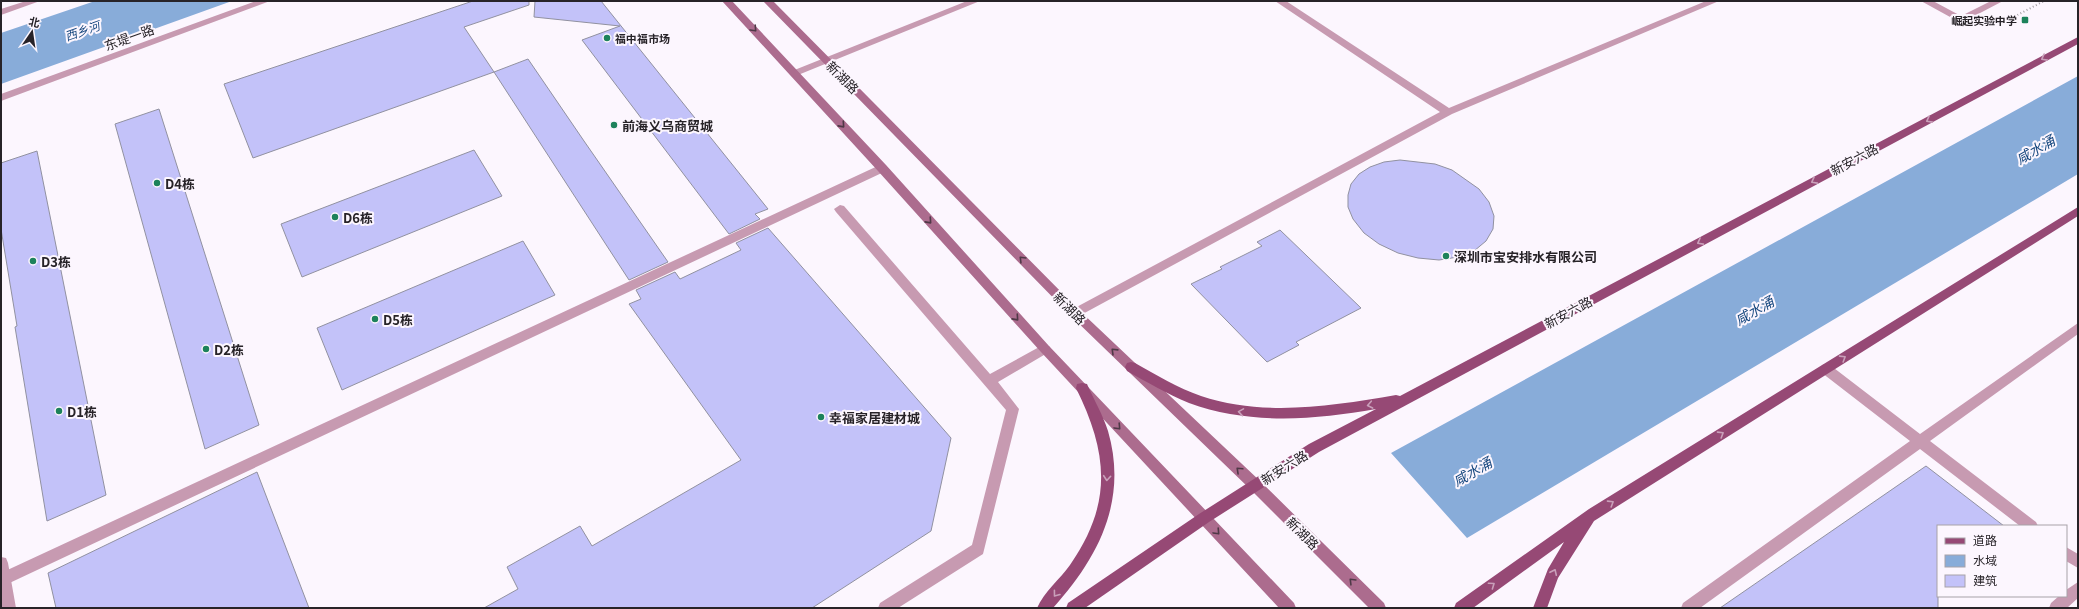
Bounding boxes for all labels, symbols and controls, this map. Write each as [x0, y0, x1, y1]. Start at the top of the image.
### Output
north arrow [12, 12, 52, 52]
text: 北 [27, 12, 42, 30]
place label: 崛起实验中学 [1951, 12, 2017, 28]
water label: 西乡河 [62, 15, 104, 44]
marker: 崛起实验中学 [2020, 15, 2030, 25]
street label: 东堤一路 [101, 19, 157, 55]
one-way arrow [749, 24, 757, 32]
place label: 福中福市场 [615, 30, 670, 46]
marker: 福中福市场 [602, 33, 612, 43]
one-way arrow [2040, 54, 2048, 61]
street label: 新湖路 [822, 56, 864, 98]
one-way arrow [1926, 115, 1933, 122]
place label: 前海义乌商贸城 [622, 116, 713, 135]
marker: 前海义乌商贸城 [609, 120, 619, 130]
one-way arrow [837, 120, 845, 128]
water label: 咸水涌 [2012, 129, 2060, 168]
street label: 新安六路 [1827, 138, 1881, 180]
place label: D4栋 [165, 174, 195, 193]
one-way arrow [1811, 176, 1818, 183]
marker: D4栋 [152, 178, 162, 188]
place label: D6栋 [343, 208, 373, 227]
marker: D6栋 [330, 212, 340, 222]
one-way arrow [925, 216, 932, 224]
one-way arrow [1696, 237, 1704, 245]
place label: 深圳市宝安排水有限公司 [1454, 247, 1597, 266]
marker: 深圳市宝安排水有限公司 [1441, 251, 1451, 261]
place label: D3栋 [41, 252, 71, 271]
marker: D3栋 [28, 256, 38, 266]
one-way arrow [1019, 256, 1027, 264]
street label: 新湖路 [1049, 287, 1091, 329]
water label: 咸水涌 [1731, 290, 1779, 329]
street label: 新安六路 [1541, 291, 1595, 333]
place label: D5栋 [383, 310, 413, 329]
one-way arrow [1012, 313, 1019, 321]
marker: D5栋 [370, 314, 380, 324]
place label: D2栋 [214, 340, 244, 359]
marker: D2栋 [201, 344, 211, 354]
one-way arrow [1111, 348, 1119, 356]
one-way arrow [1839, 355, 1846, 362]
one-way arrow [1367, 400, 1374, 408]
place label: D1栋 [67, 402, 97, 421]
marker: D1栋 [54, 406, 64, 416]
place label: 幸福家居建材城 [829, 408, 920, 427]
one-way arrow [1238, 408, 1244, 416]
marker: 幸福家居建材城 [816, 412, 826, 422]
one-way arrow [1113, 422, 1121, 430]
one-way arrow [1717, 431, 1724, 439]
street label: 新安六路 [1257, 445, 1311, 489]
water label: 咸水涌 [1449, 451, 1497, 490]
one-way arrow [1236, 467, 1244, 474]
one-way arrow [1103, 475, 1112, 481]
one-way arrow [1606, 500, 1613, 507]
street label: 新湖路 [1282, 512, 1324, 554]
legend [1937, 525, 2067, 597]
one-way arrow [1212, 527, 1219, 534]
text: 道路 [1973, 531, 1997, 548]
text: 水域 [1973, 551, 1997, 568]
one-way arrow [1549, 568, 1557, 576]
text: 建筑 [1973, 571, 1997, 588]
one-way arrow [1349, 578, 1357, 585]
one-way arrow [1488, 583, 1495, 590]
one-way arrow [1054, 590, 1061, 597]

